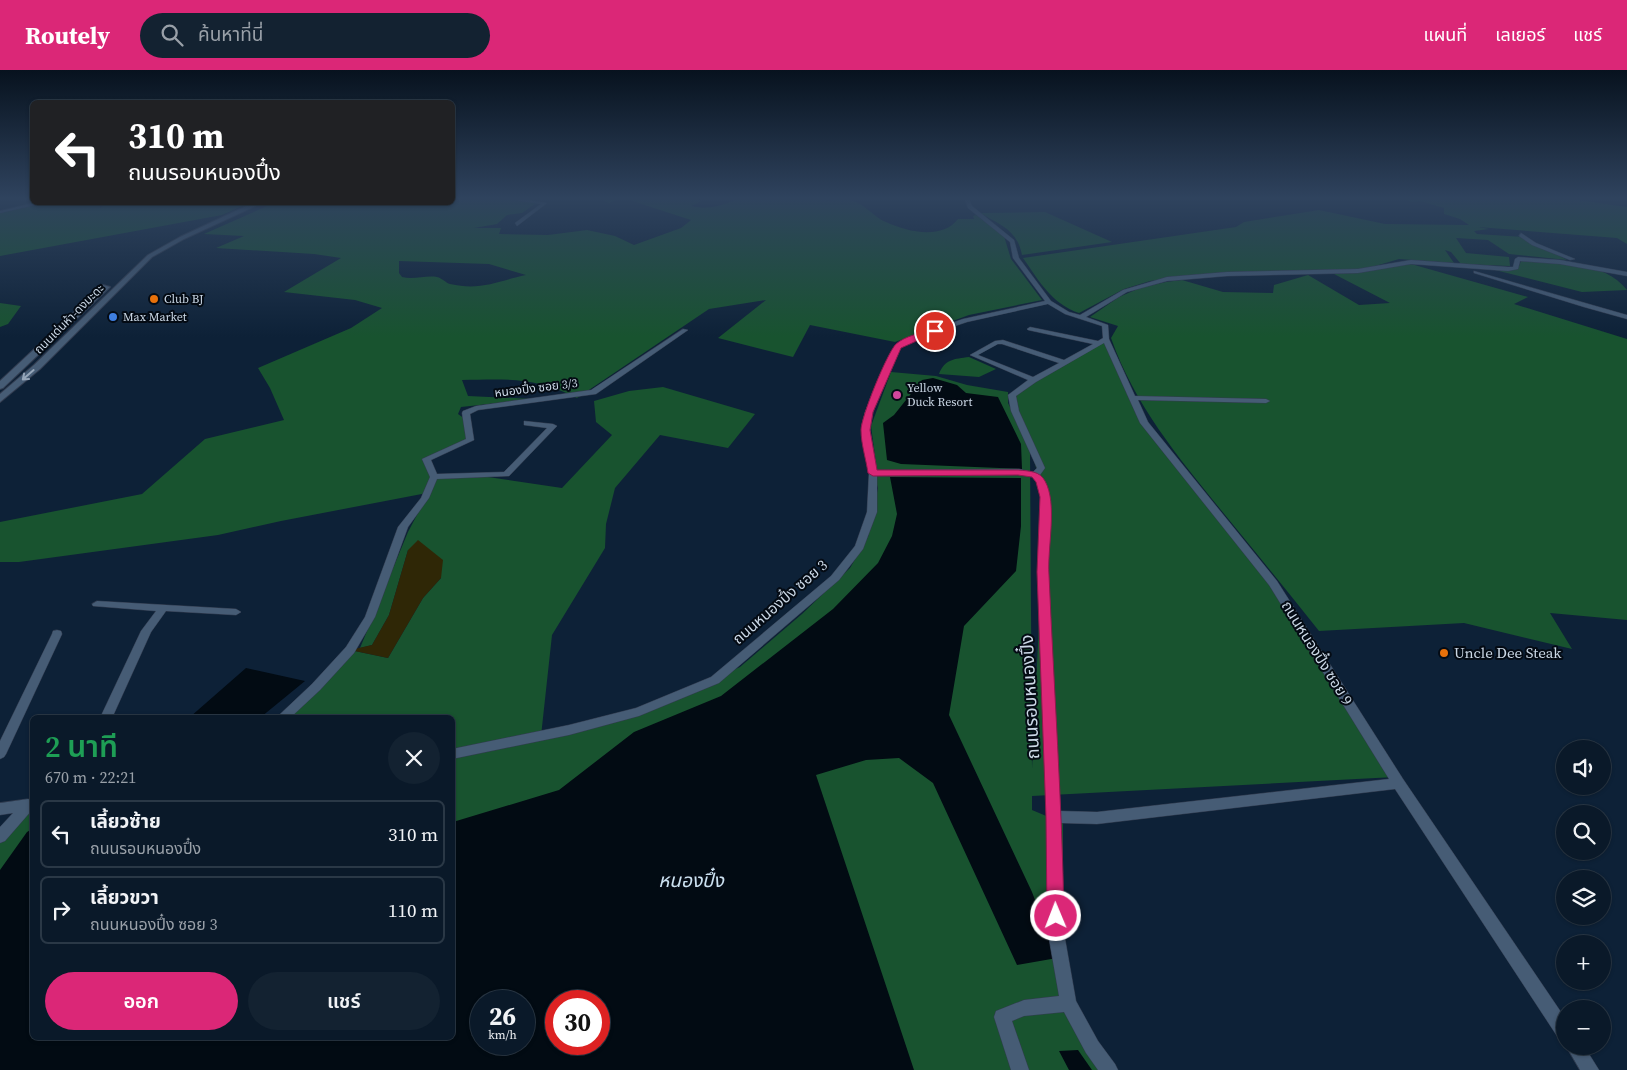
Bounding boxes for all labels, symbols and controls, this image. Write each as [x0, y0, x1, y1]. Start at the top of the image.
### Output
search box [140, 13, 490, 58]
text: Routely [25, 19, 110, 52]
icon: search [158, 21, 186, 49]
text: ค้นหาที่นี่ [198, 21, 263, 47]
text: แผนที่ [1423, 22, 1467, 47]
text: เลเยอร์ [1495, 22, 1545, 47]
text: แชร์ [1573, 22, 1602, 47]
text: 310 m [128, 112, 224, 160]
icon: left [45, 120, 110, 185]
text: ถนนรอบหนองปึ๋ง [128, 157, 281, 187]
street label: ถนนเด่นห้า-ดงมะดะ [31, 281, 107, 357]
place label: Club BJ [164, 291, 204, 307]
marker: Club BJ [148, 293, 160, 305]
place label: Max Market [123, 309, 187, 325]
pin [914, 310, 956, 352]
marker: Max Market [107, 311, 119, 323]
icon: arrive [921, 317, 949, 345]
one-way arrow [22, 369, 35, 380]
street label: หนองปึ๋ง ซอย 3/3 [493, 374, 579, 401]
place label: Yellow Duck Resort [907, 380, 972, 410]
marker: Yellow Duck Resort [891, 389, 903, 401]
street label: ถนนหนองปึ๋ง ซอย 3 [728, 554, 832, 649]
street label: ถนนหนองปึ๋ง ซอย 9 [1277, 596, 1358, 709]
street label: ถนนรอบหนองปึ๋ง [1014, 634, 1045, 760]
place label: Uncle Dee Steak [1454, 642, 1562, 663]
marker: Uncle Dee Steak [1438, 647, 1450, 659]
text: 2 นาที [45, 726, 118, 767]
button: close [388, 732, 440, 784]
map controls [1556, 740, 1611, 1055]
button: sound [1556, 740, 1611, 795]
text: 670 m · 22:21 [45, 766, 136, 788]
button: search [1556, 805, 1611, 860]
text: เลี้ยวซ้าย [90, 808, 161, 834]
icon: left [47, 820, 75, 848]
text: 310 m [388, 821, 438, 847]
text: ถนนรอบหนองปึ๋ง [90, 837, 201, 859]
water label: หนองปึ๋ง [658, 867, 725, 893]
button: layers [1556, 870, 1611, 925]
text: เลี้ยวขวา [90, 884, 159, 910]
position arrow [1029, 889, 1081, 941]
icon: right [47, 896, 75, 924]
text: 110 m [388, 897, 438, 923]
text: ถนนหนองปึ๋ง ซอย 3 [90, 913, 218, 935]
button: + [1556, 935, 1611, 990]
button: ออก [45, 972, 238, 1030]
button: แชร์ [248, 972, 440, 1030]
speed limit sign: 30 [545, 990, 610, 1055]
text: 26 [489, 999, 516, 1033]
button: − [1556, 1000, 1611, 1055]
text: km/h [488, 1027, 517, 1043]

